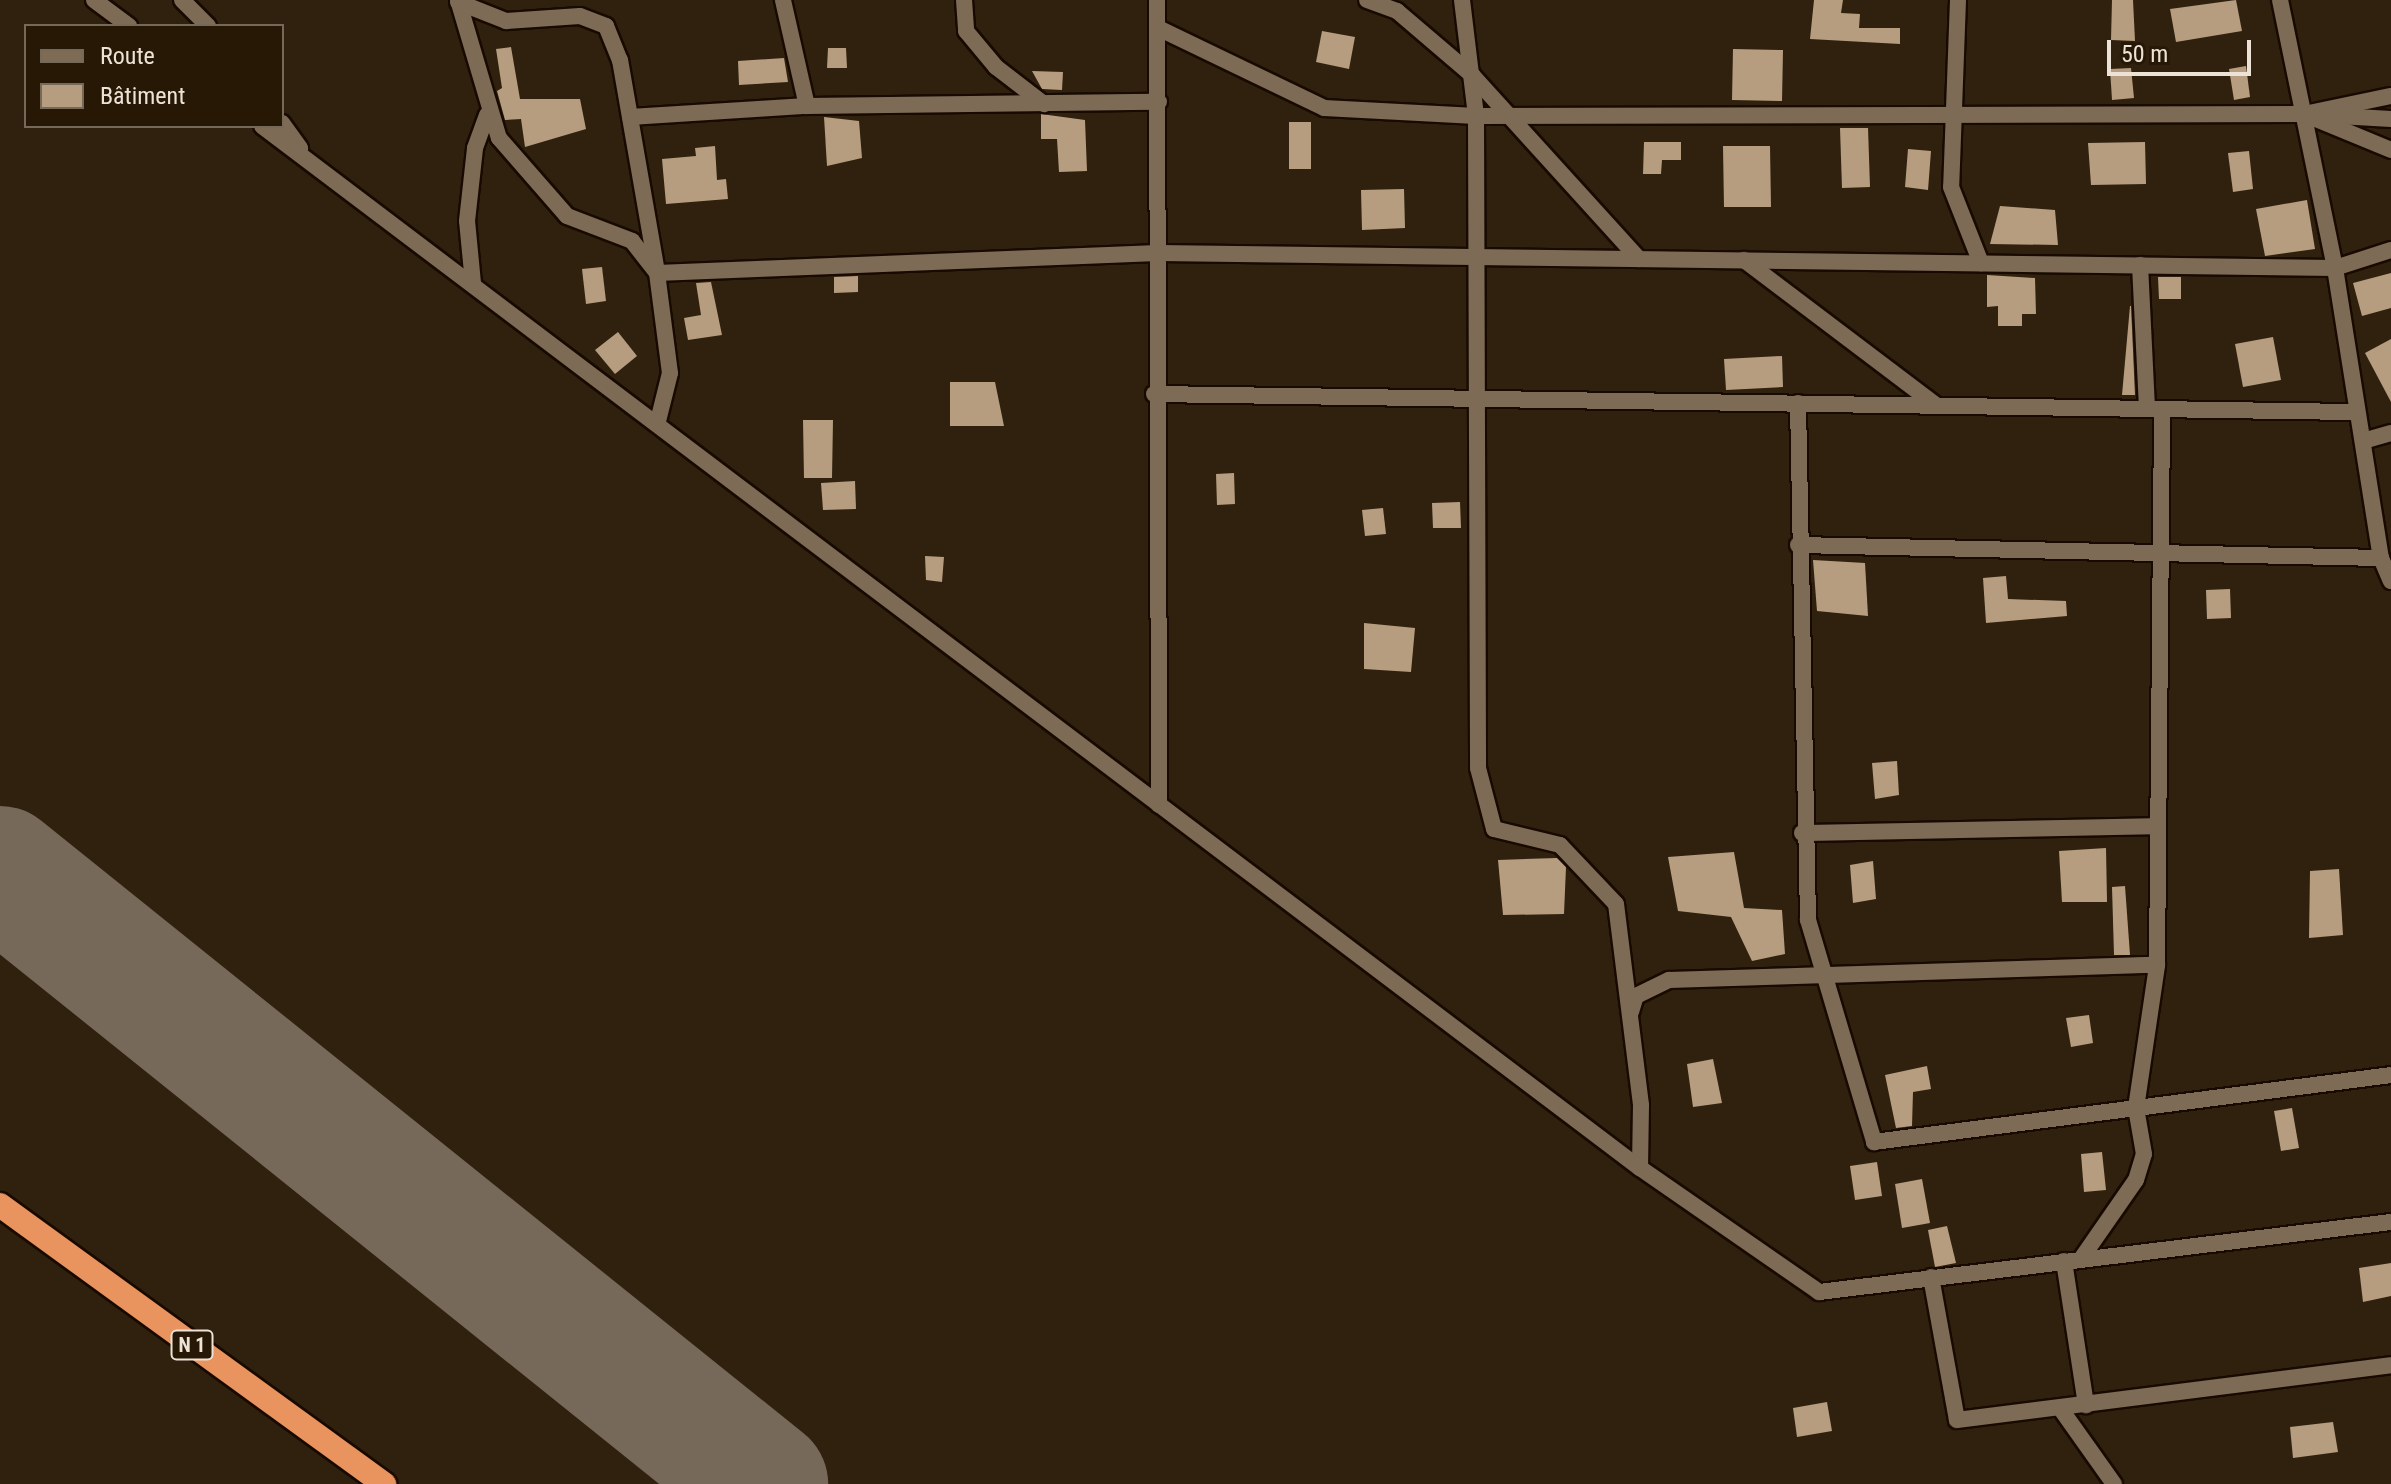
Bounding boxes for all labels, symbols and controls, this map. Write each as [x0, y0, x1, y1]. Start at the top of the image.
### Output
legend [24, 24, 284, 128]
scale bar [2111, 24, 2255, 74]
text: 50 m [2121, 40, 2168, 68]
text: Route [100, 42, 155, 70]
text: Bâtiment [100, 82, 185, 110]
road number: N 1 [170, 1329, 214, 1361]

